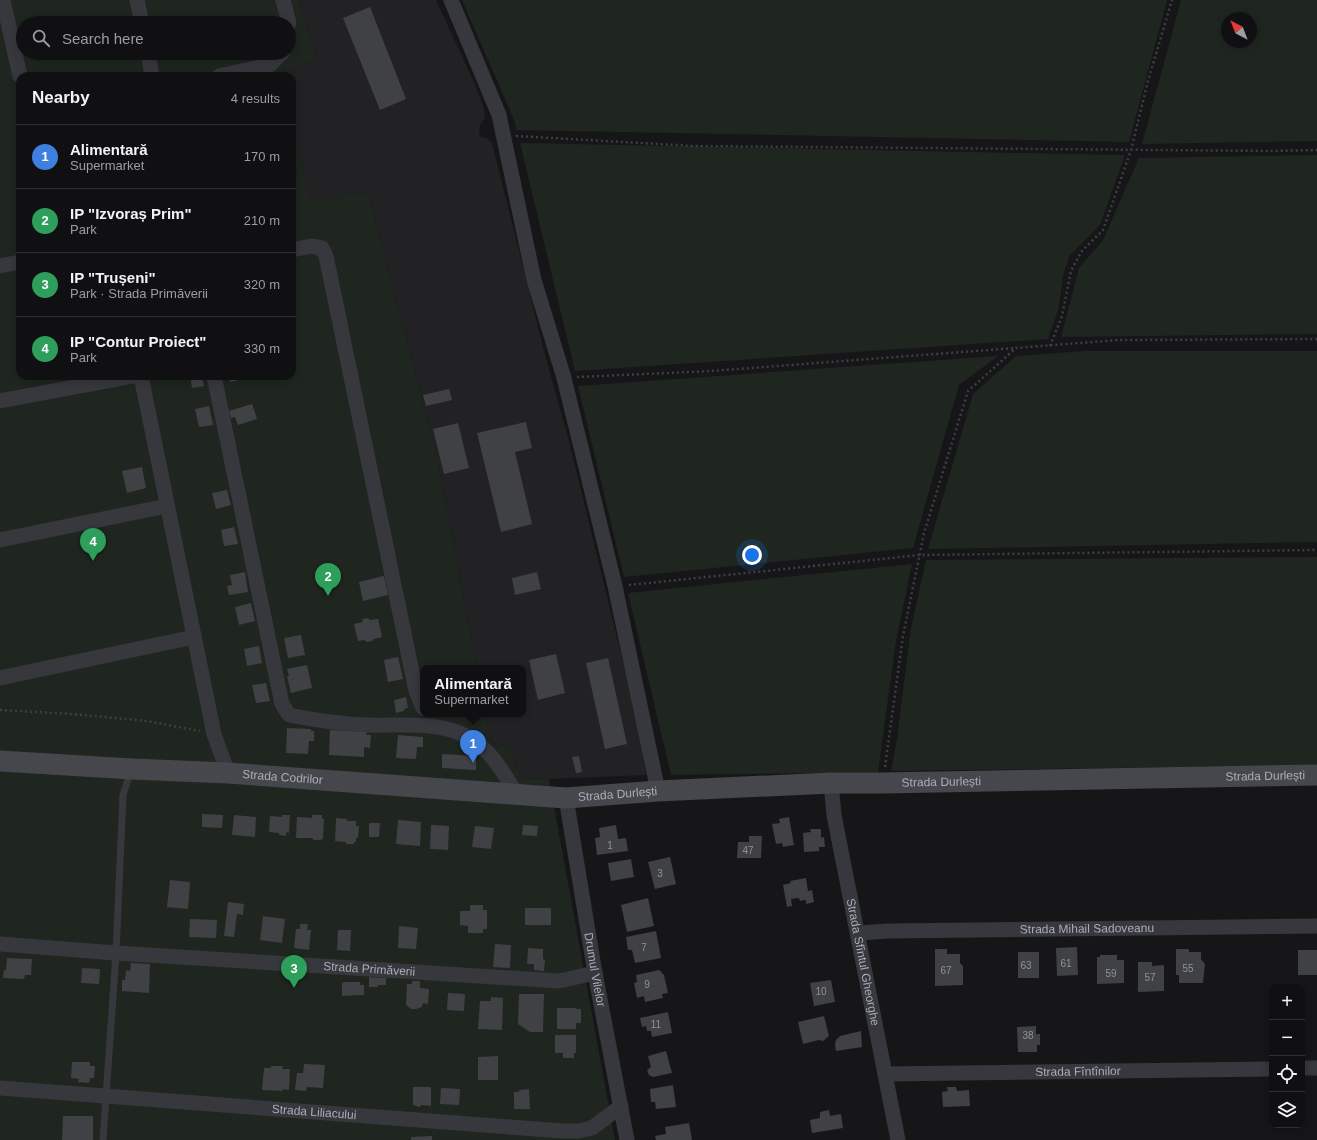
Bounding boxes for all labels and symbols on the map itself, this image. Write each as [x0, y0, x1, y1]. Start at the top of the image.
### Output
north arrow [1221, 12, 1257, 48]
pin: 4 [80, 528, 106, 561]
your location [742, 545, 762, 565]
pin: 2 [315, 563, 341, 596]
pin: 1 [460, 730, 486, 763]
street label: Strada Codrilor [242, 767, 323, 787]
street label: Strada Durlești [1225, 768, 1305, 784]
street label: Strada Durlești [901, 774, 981, 790]
street label: Strada Durlești [577, 784, 658, 804]
house number: 1 [607, 840, 613, 851]
house number: 47 [742, 845, 754, 856]
house number: 3 [657, 868, 663, 879]
street label: Strada Sfîntul Gheorghe [844, 897, 882, 1027]
street label: Strada Mihail Sadoveanu [1020, 921, 1154, 936]
street label: Drumul Vilelor [581, 931, 608, 1008]
house number: 7 [641, 942, 647, 953]
pin: 3 [281, 955, 307, 988]
house number: 61 [1060, 958, 1072, 969]
street label: Strada Primăverii [323, 959, 416, 979]
house number: 63 [1020, 960, 1032, 971]
house number: 55 [1182, 963, 1194, 974]
house number: 67 [940, 965, 952, 976]
house number: 59 [1105, 968, 1117, 979]
house number: 57 [1144, 972, 1156, 983]
house number: 9 [644, 979, 650, 990]
house number: 10 [815, 986, 827, 997]
house number: 11 [651, 1019, 662, 1030]
house number: 38 [1022, 1030, 1034, 1041]
street label: Strada Fîntînilor [1035, 1064, 1121, 1079]
street label: Strada Liliacului [271, 1102, 357, 1122]

